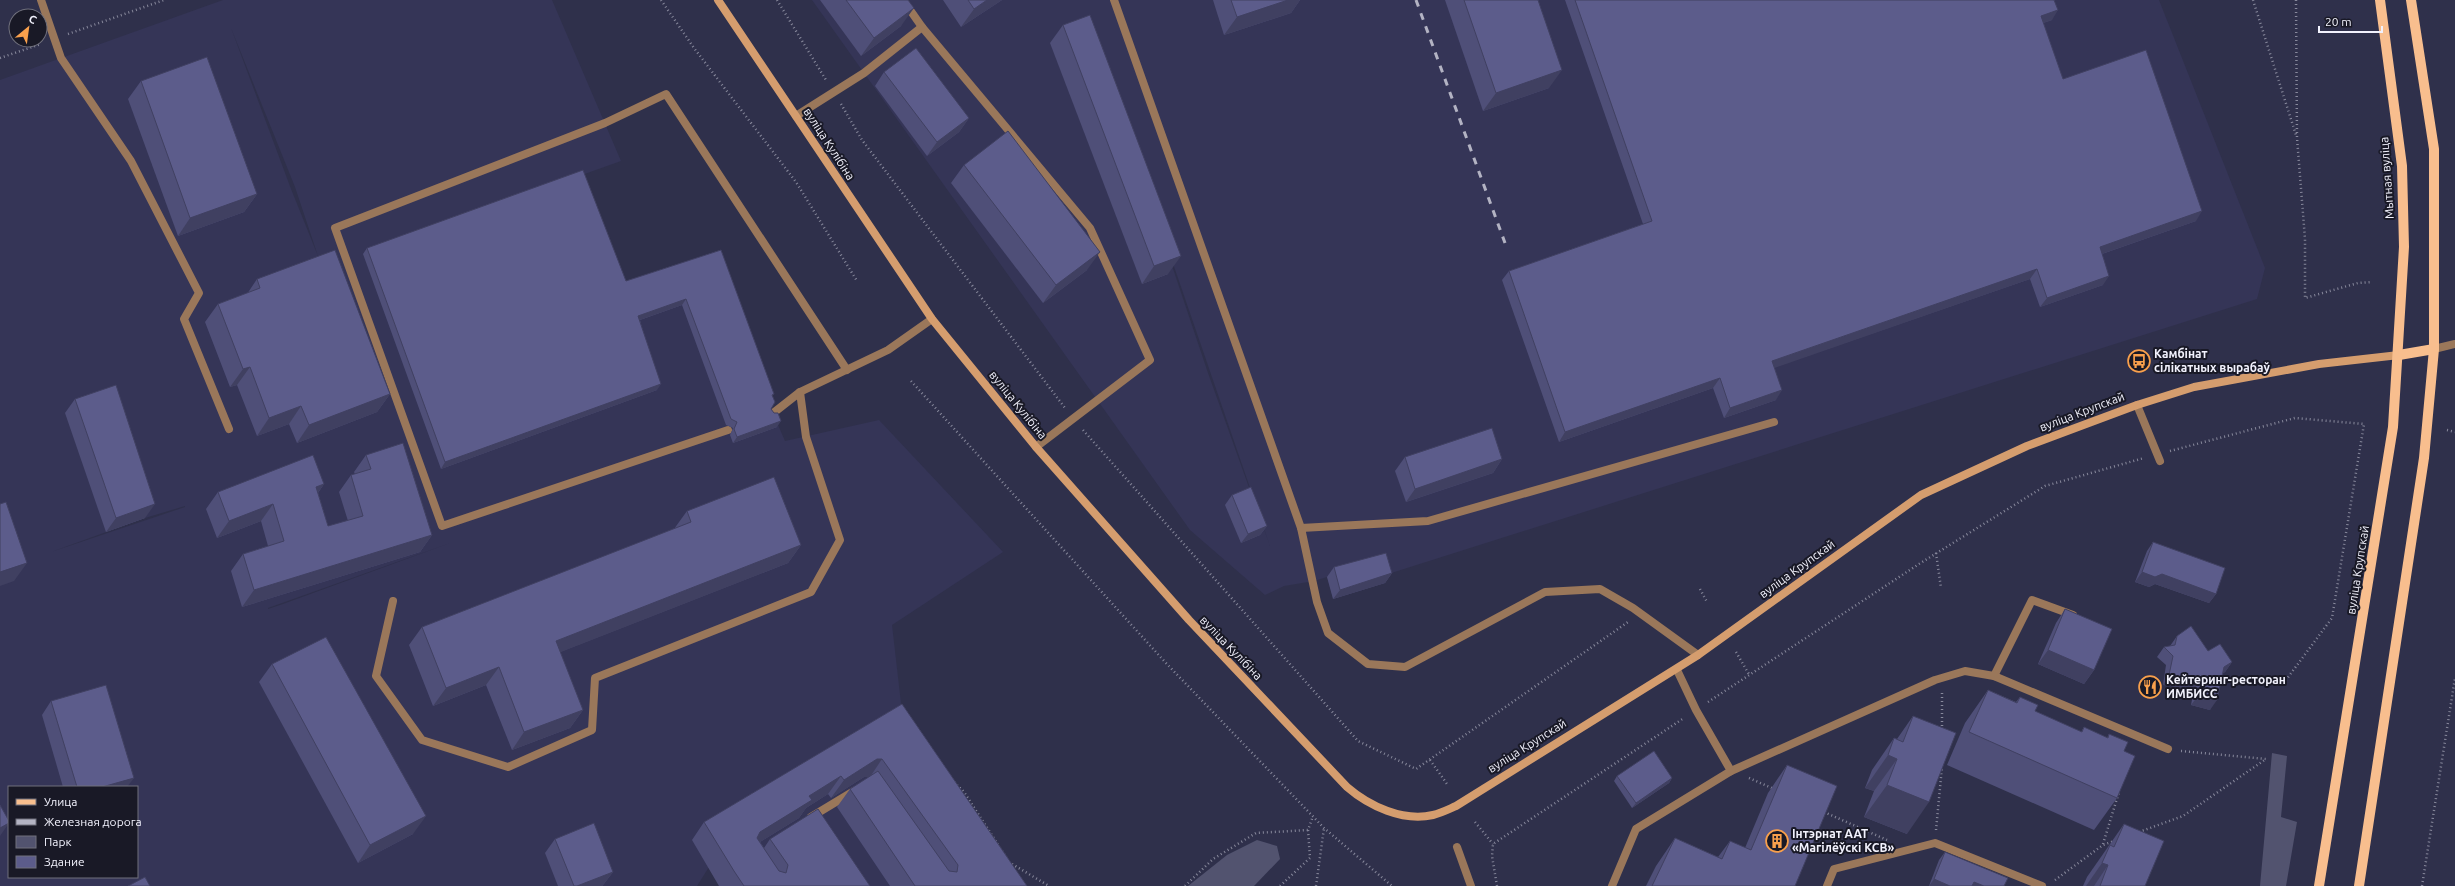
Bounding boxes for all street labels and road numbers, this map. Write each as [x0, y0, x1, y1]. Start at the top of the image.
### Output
street label: вуліца Кулібіна [801, 105, 858, 182]
street label: Мытная вуліца [2377, 137, 2396, 220]
street label: вуліца Кулібіна [987, 368, 1050, 441]
street label: вуліца Крупскай [2037, 389, 2126, 434]
street label: вуліца Крупскай [2344, 524, 2371, 615]
street label: вуліца Крупскай [1756, 537, 1837, 600]
street label: вуліца Кулібіна [1198, 613, 1265, 682]
street label: вуліца Крупскай [1485, 716, 1568, 775]

